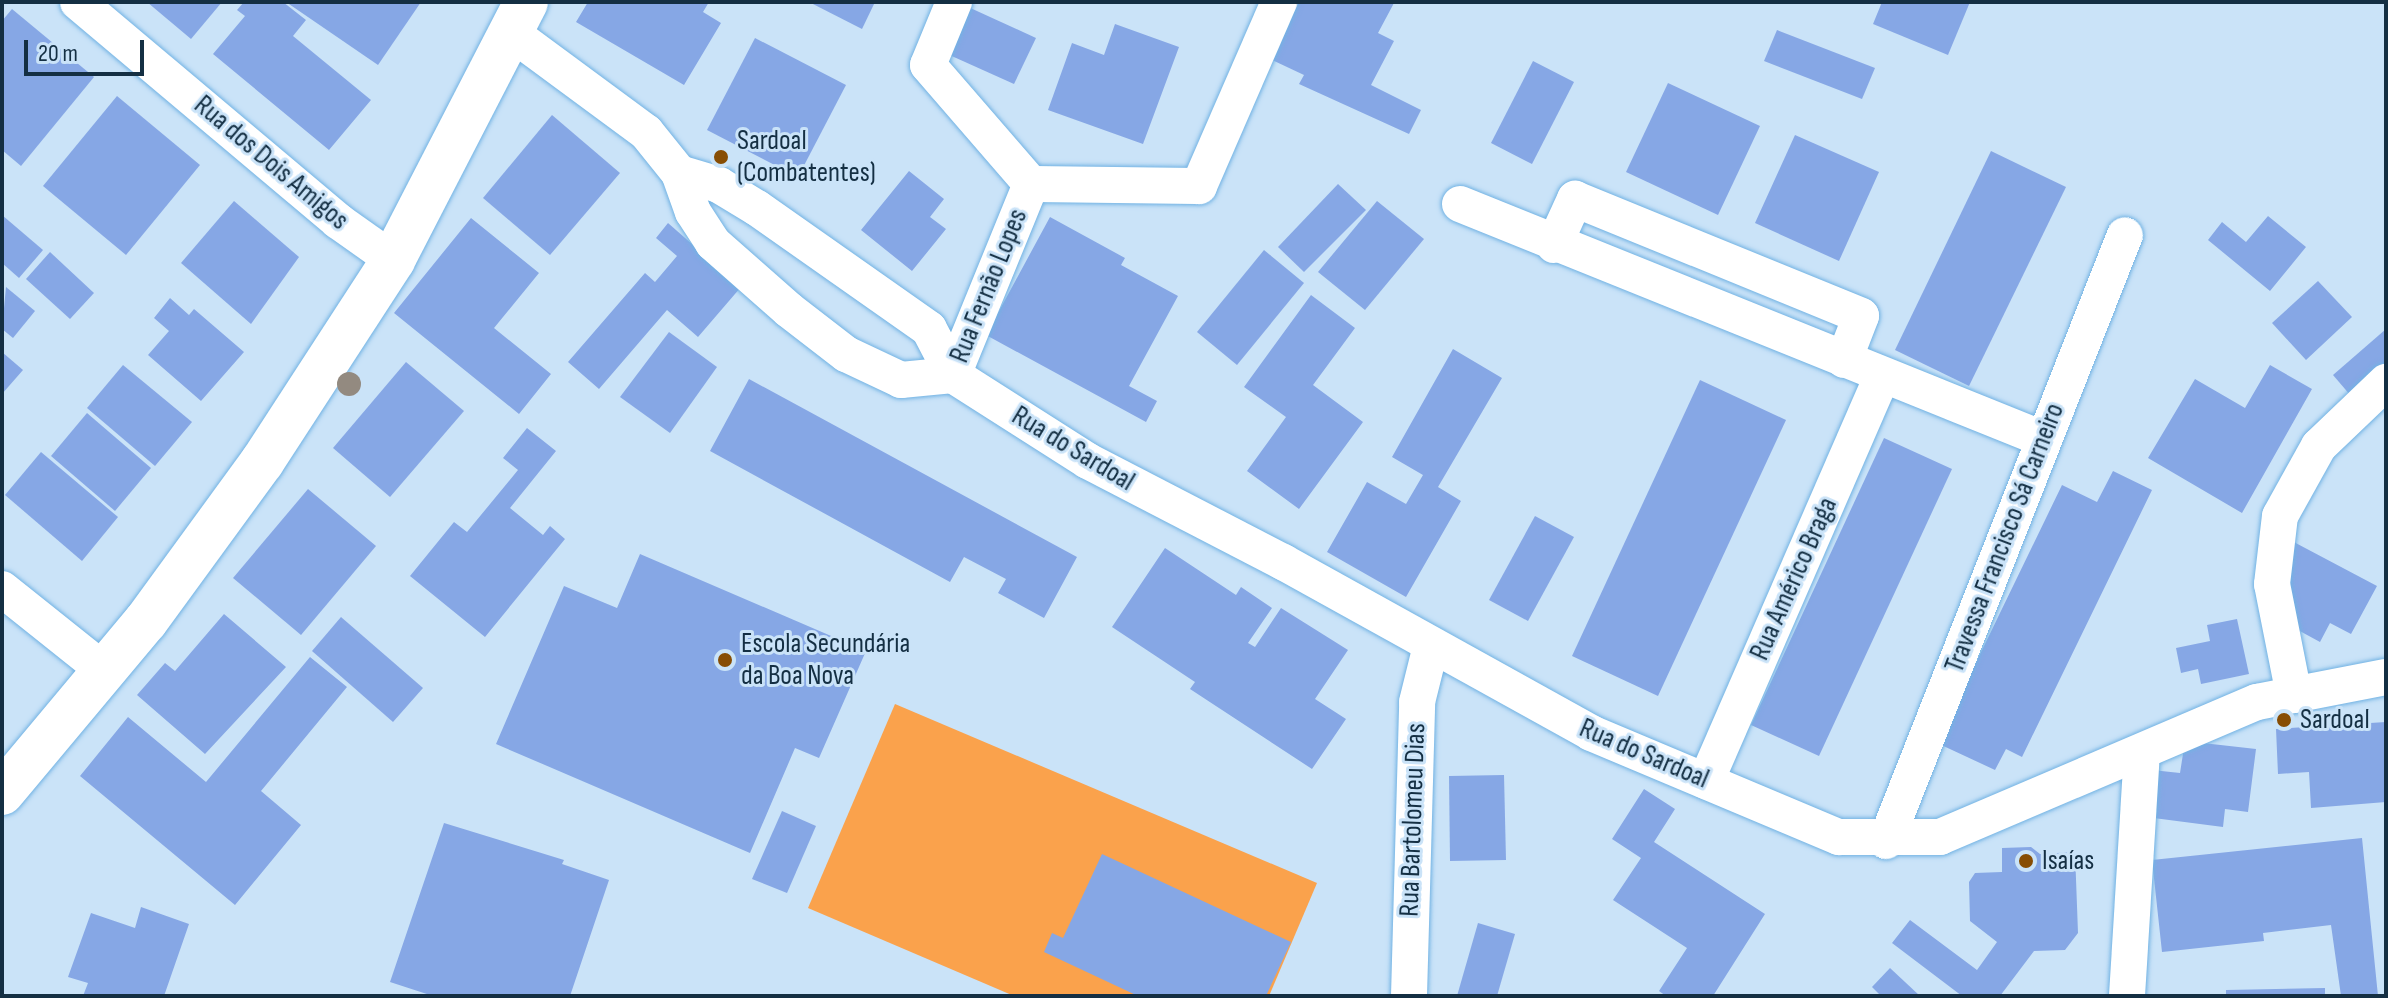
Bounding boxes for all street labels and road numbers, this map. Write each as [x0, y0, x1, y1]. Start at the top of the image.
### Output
street label: Rua dos Dois Amigos [187, 89, 355, 237]
street label: Rua Fernão Lopes [943, 204, 1035, 368]
street label: Rua do Sardoal [1006, 399, 1140, 499]
street label: Travessa Francisco Sá Carneiro [1938, 399, 2072, 677]
street label: Rua Américo Braga [1743, 492, 1845, 666]
street label: Rua do Sardoal [1574, 712, 1714, 796]
street label: Rua Bartolomeu Dias [1393, 723, 1433, 917]

